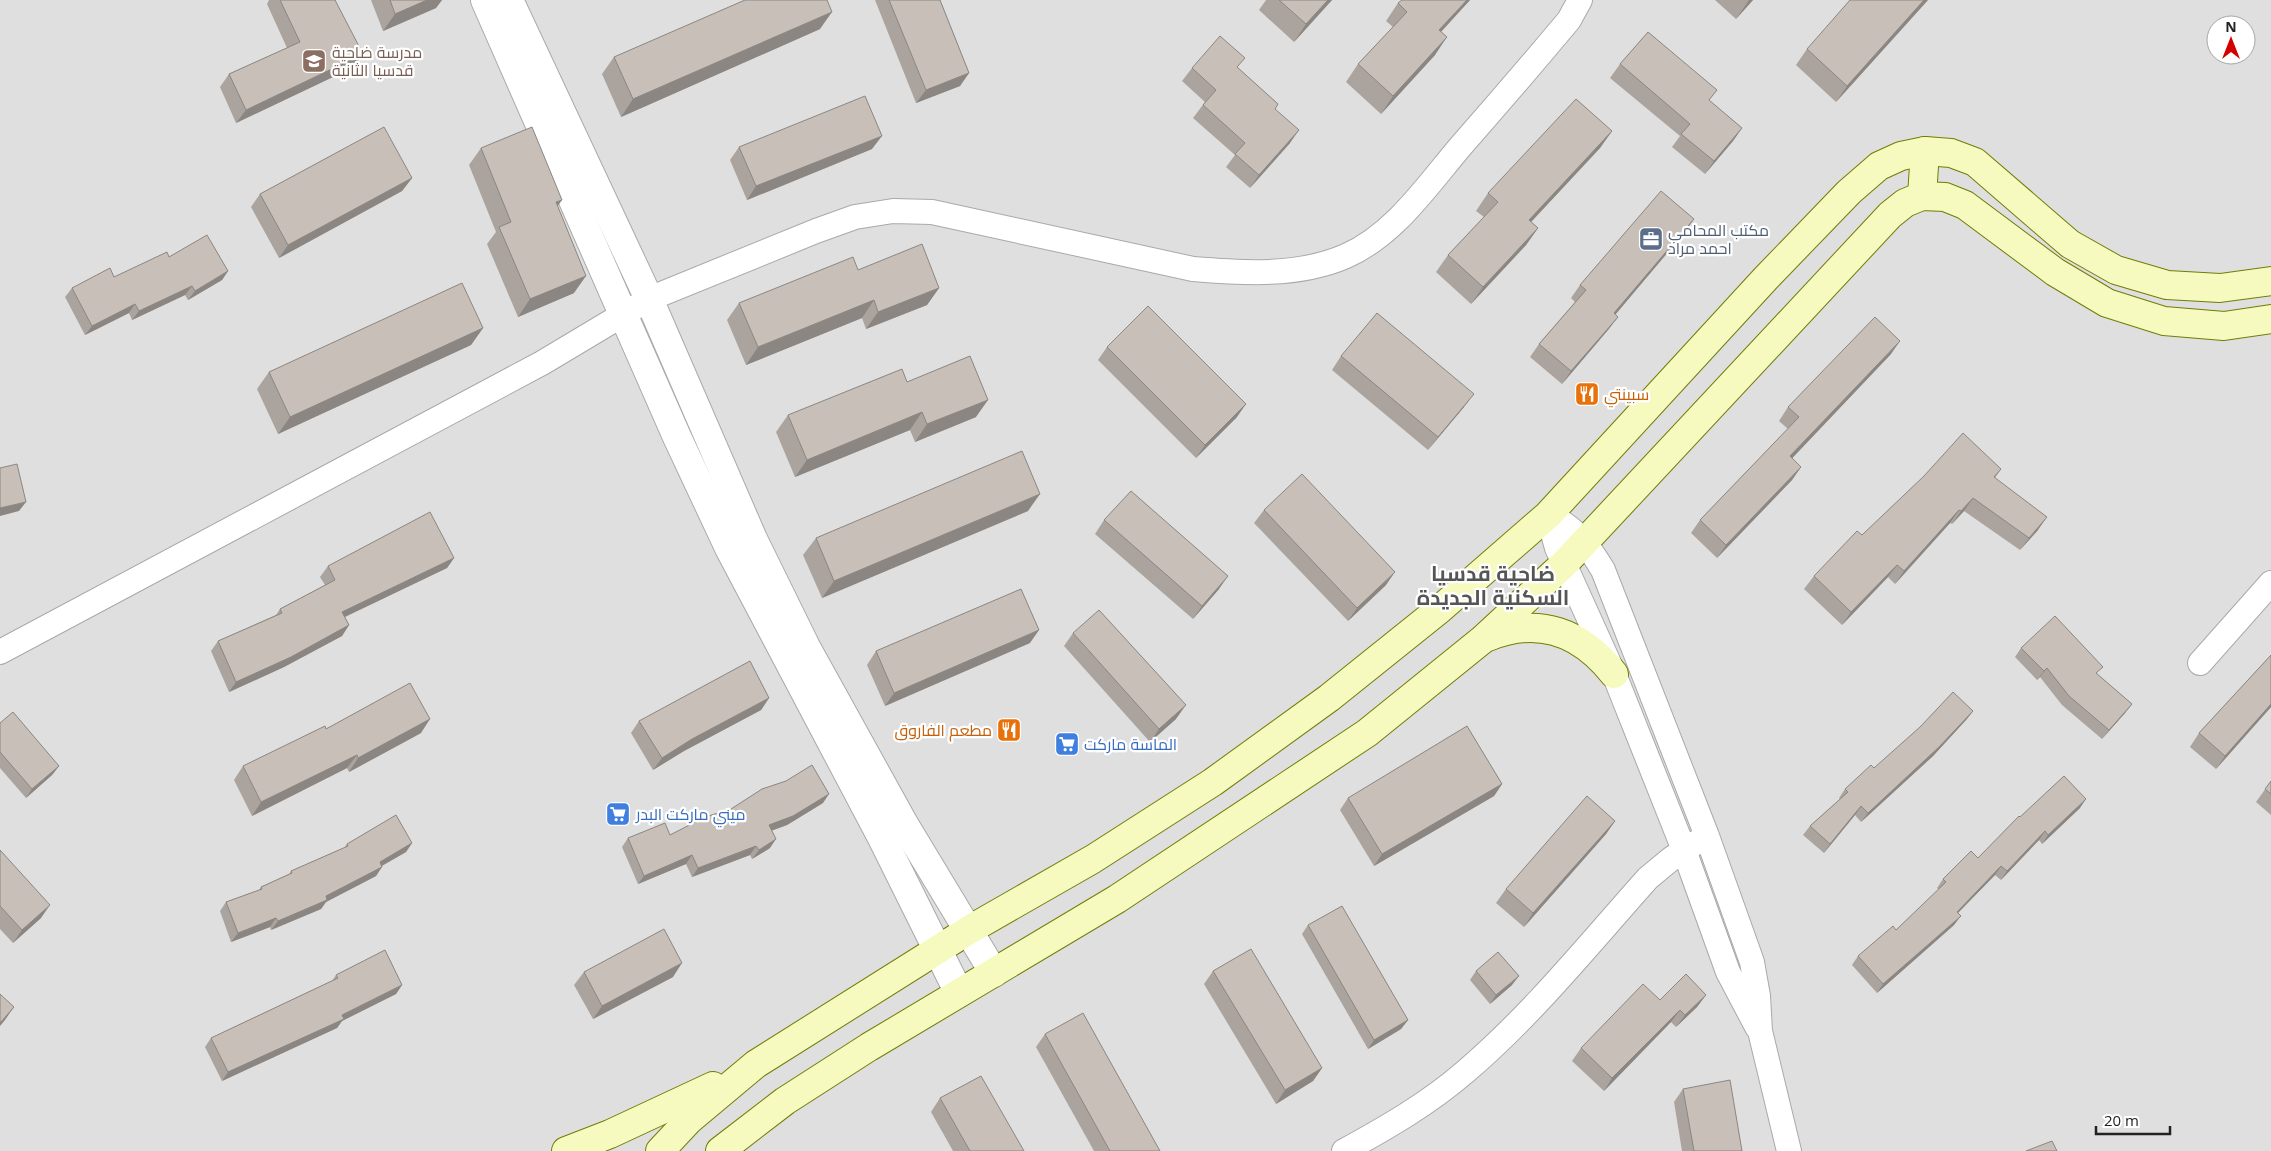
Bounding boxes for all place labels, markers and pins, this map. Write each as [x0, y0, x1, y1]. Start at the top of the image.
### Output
place label: مدرسة ضاحية قدسيا الثانية [332, 41, 422, 81]
school or university icon: مدرسة ضاحية قدسيا الثانية [301, 48, 327, 74]
place label: مكتب المحامي احمد مراد [1668, 219, 1769, 259]
office icon: مكتب المحامي احمد مراد [1638, 226, 1664, 252]
restaurant icon: سبينتي [1574, 381, 1600, 407]
place label: سبينتي [1604, 383, 1649, 408]
restaurant icon: مطعم الفاروق [996, 717, 1022, 743]
place label: مطعم الفاروق [894, 719, 992, 742]
supermarket icon: الماسة ماركت [1054, 731, 1080, 757]
place label: الماسة ماركت [1084, 733, 1177, 755]
supermarket icon: ميني ماركت البدر [605, 801, 631, 827]
place label: ميني ماركت البدر [635, 803, 746, 828]

